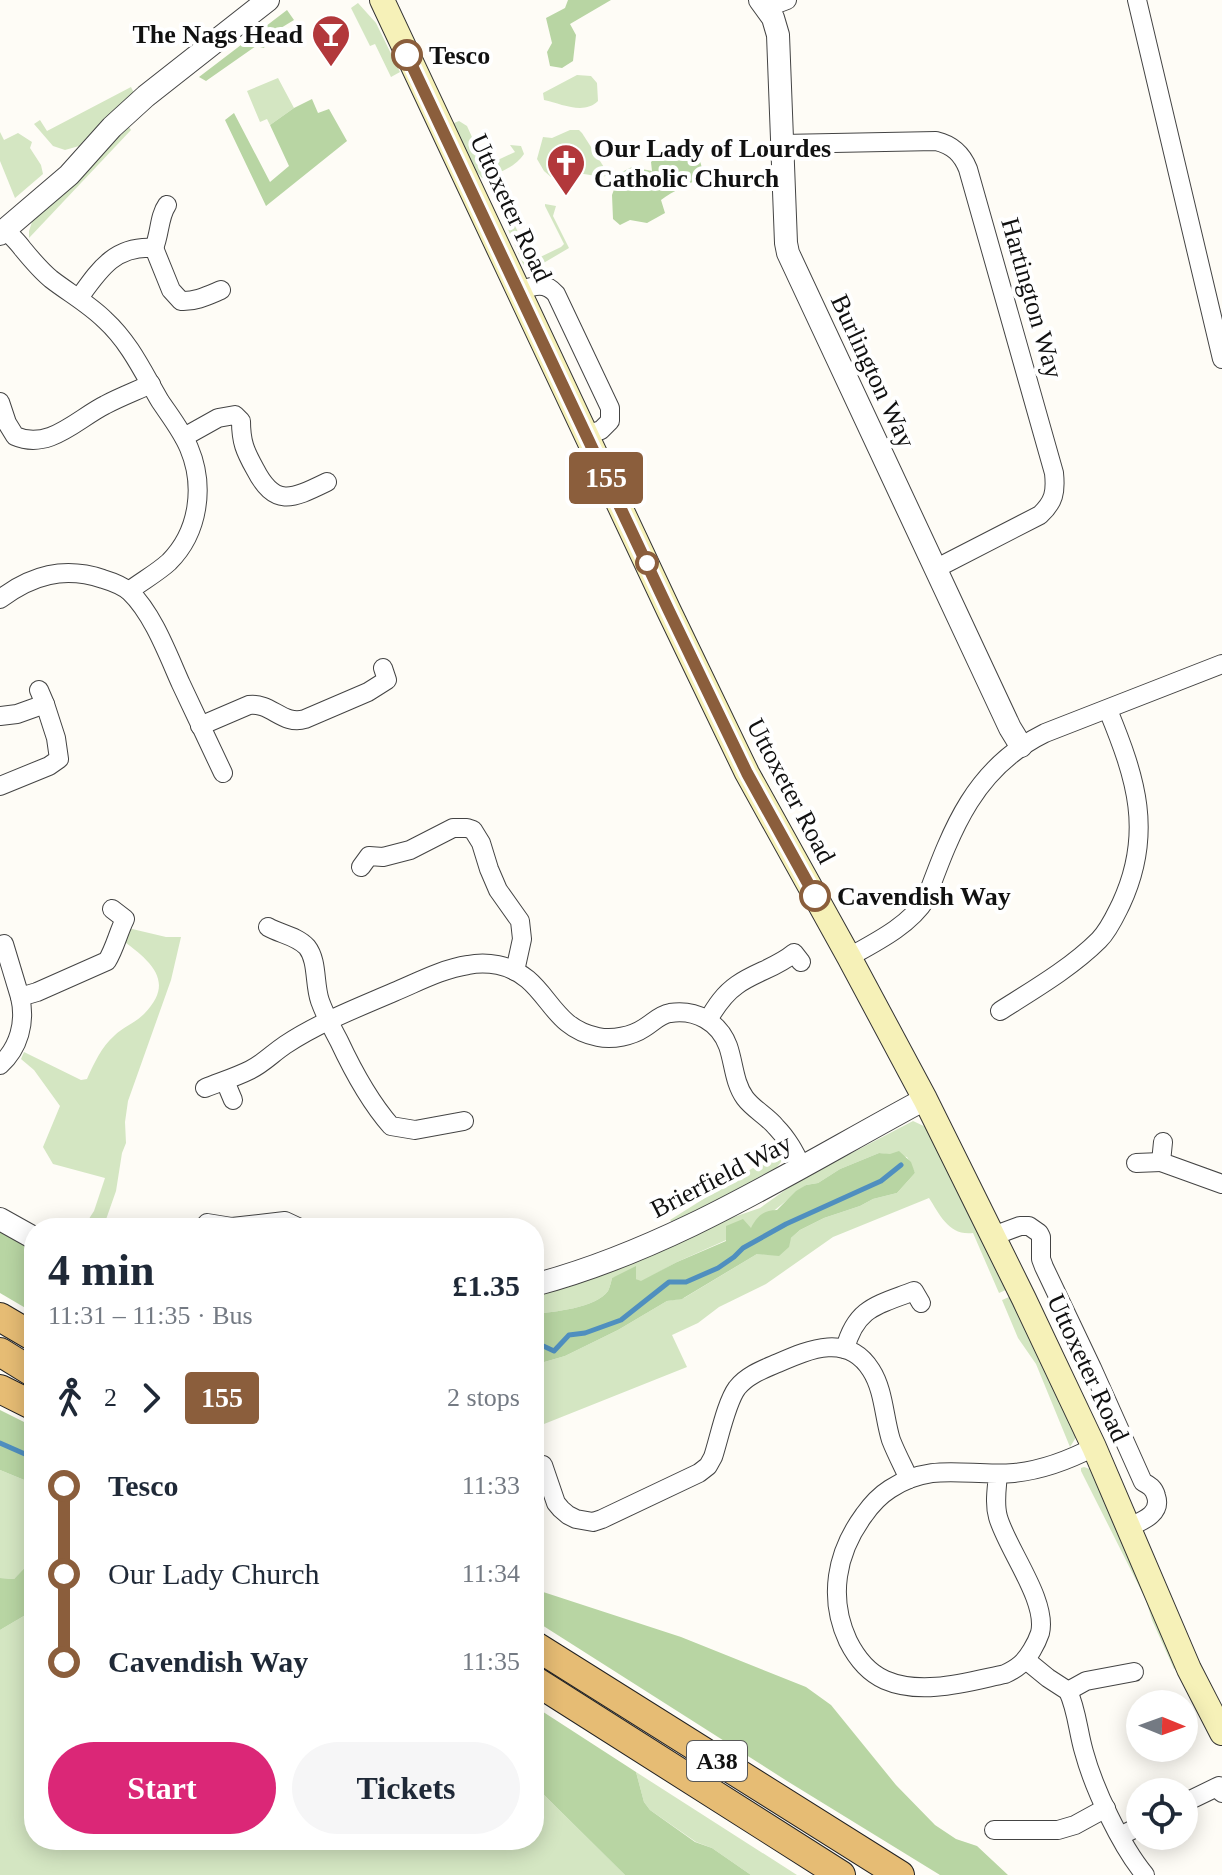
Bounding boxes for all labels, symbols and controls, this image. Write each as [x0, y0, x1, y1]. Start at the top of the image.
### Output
bar icon: The Nags Head [310, 13, 352, 68]
place label: The Nags Head [133, 20, 304, 49]
marker: Tesco [392, 40, 422, 70]
place label: Tesco [429, 41, 490, 70]
street label: Uttoxeter Road [464, 130, 558, 286]
place label: Our Lady of Lourdes Catholic Church [594, 134, 831, 193]
church icon: Our Lady of Lourdes Catholic Church [545, 142, 587, 197]
street label: Hartington Way [995, 214, 1069, 382]
street label: Burlington Way [825, 290, 921, 452]
line badge: 155 [560, 452, 652, 504]
text: 155 [585, 462, 627, 493]
unlabelled marker [636, 552, 658, 574]
street label: Uttoxeter Road [741, 714, 841, 868]
marker: Cavendish Way [800, 881, 830, 911]
place label: Cavendish Way [837, 882, 1011, 911]
street label: Brierfield Way [646, 1128, 796, 1224]
text: 4 min [48, 1246, 154, 1295]
text: £1.35 [453, 1269, 520, 1302]
street label: Uttoxeter Road [1041, 1290, 1135, 1446]
text: 11:31 – 11:35 · Bus [48, 1301, 253, 1330]
icon: walk [48, 1376, 92, 1420]
icon: forward [129, 1376, 173, 1420]
text: 155 [201, 1382, 243, 1413]
text: 2 [104, 1383, 117, 1412]
text: 2 stops [447, 1383, 520, 1412]
text: Tesco [108, 1469, 179, 1502]
text: 11:33 [462, 1471, 520, 1500]
text: Our Lady Church [108, 1557, 320, 1590]
text: 11:34 [462, 1559, 520, 1588]
text: Cavendish Way [108, 1645, 308, 1678]
text: 11:35 [462, 1647, 520, 1676]
north arrow [1126, 1690, 1198, 1762]
map controls [1126, 1690, 1198, 1850]
road number: A38 [687, 1741, 747, 1781]
button: Start [48, 1742, 276, 1834]
button: Tickets [292, 1742, 520, 1834]
button: locate [1126, 1778, 1198, 1850]

